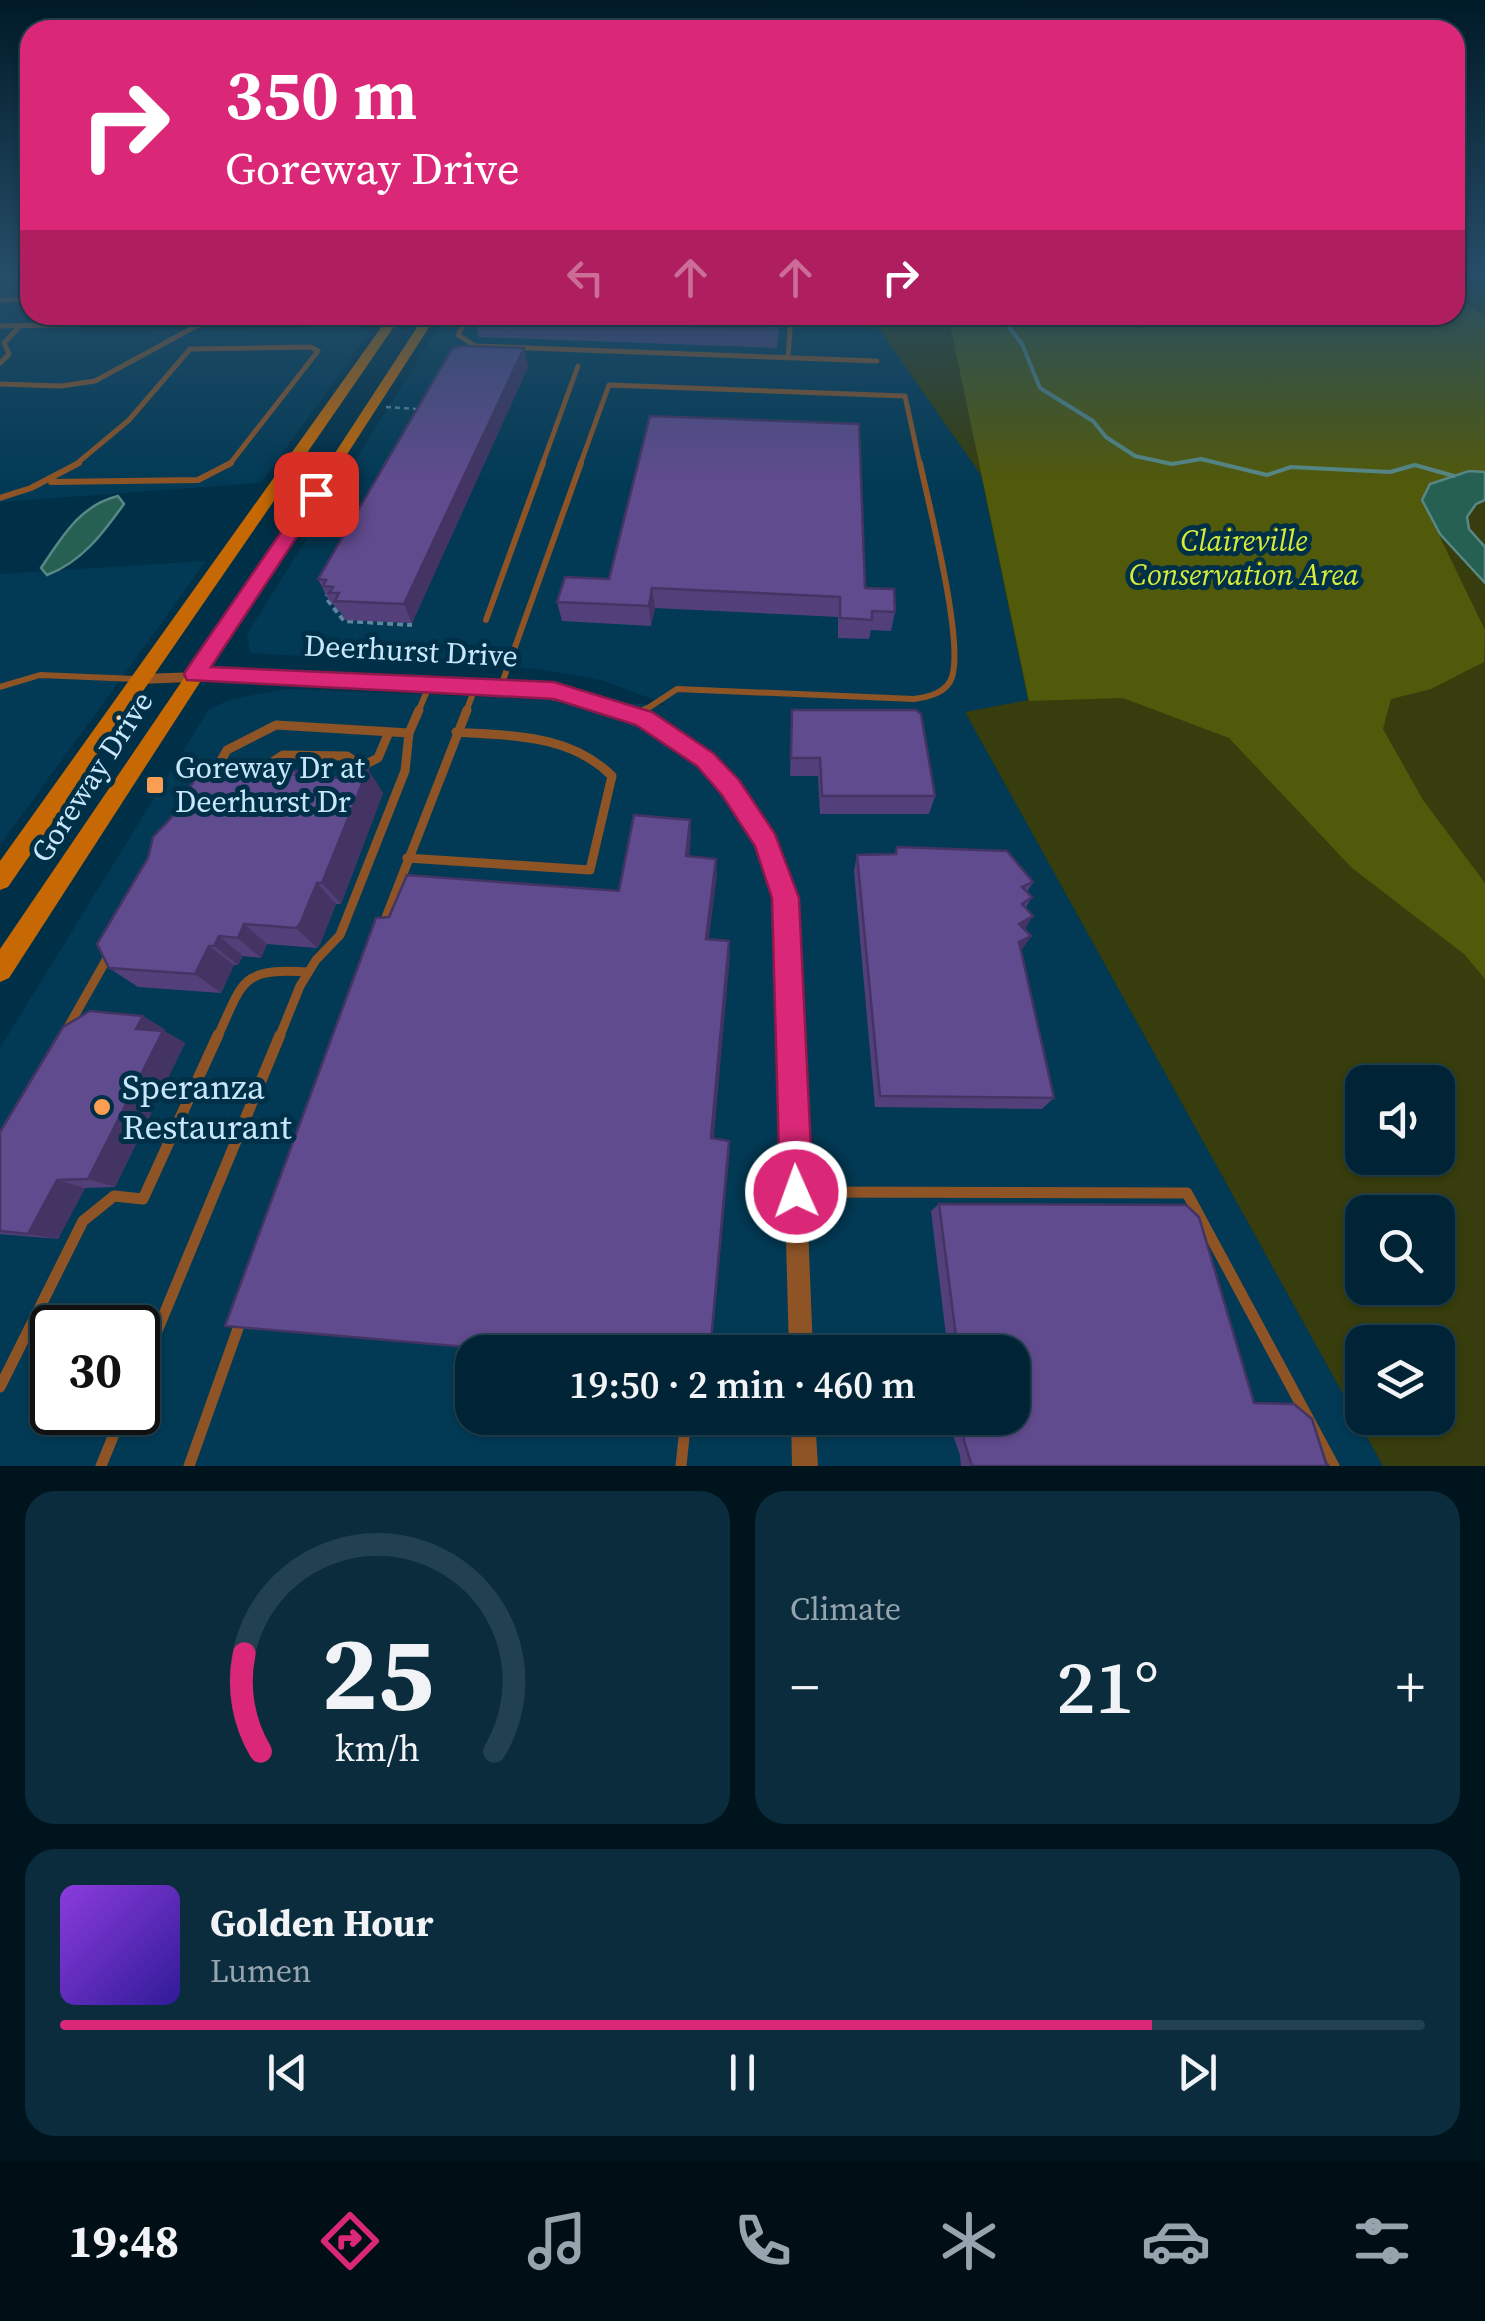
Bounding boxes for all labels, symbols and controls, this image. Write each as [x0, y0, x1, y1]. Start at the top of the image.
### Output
text: 350 m [225, 46, 417, 142]
icon: right [60, 60, 190, 190]
text: Goreway Drive [225, 137, 520, 199]
icon: left [558, 250, 613, 305]
icon: ahead [663, 250, 718, 305]
icon: ahead [768, 250, 823, 305]
icon: right [873, 250, 928, 305]
pin [274, 452, 359, 537]
icon: arrive [289, 467, 344, 522]
park label: Claireville Conservation Area [1129, 520, 1359, 595]
street label: Deerhurst Drive [303, 624, 519, 677]
street label: Goreway Drive [21, 683, 162, 870]
place label: Goreway Dr at Deerhurst Dr [175, 747, 365, 822]
marker: Goreway Dr at Deerhurst Dr [144, 774, 166, 796]
place label: Speranza Restaurant [122, 1063, 292, 1151]
map controls [1345, 1065, 1455, 1435]
button: sound [1345, 1065, 1455, 1175]
marker: Speranza Restaurant [91, 1096, 113, 1118]
position arrow [744, 1140, 848, 1244]
button: search [1345, 1195, 1455, 1305]
speed limit sign: 30 [30, 1305, 160, 1435]
button: layers [1345, 1325, 1455, 1435]
text: 19:50 · 2 min · 460 m [569, 1359, 916, 1411]
text: Climate [790, 1587, 901, 1631]
text: 25 [321, 1601, 434, 1744]
text: 21° [1056, 1635, 1159, 1738]
text: − [790, 1649, 819, 1724]
text: + [1396, 1649, 1425, 1724]
text: km/h [335, 1724, 420, 1773]
text: Golden Hour [210, 1897, 433, 1949]
text: Lumen [210, 1949, 312, 1993]
icon: previous [260, 2045, 315, 2100]
icon: pause [715, 2045, 770, 2100]
icon: next [1170, 2045, 1225, 2100]
icon: directions [315, 2206, 385, 2276]
icon: music [522, 2206, 592, 2276]
icon: phone [728, 2206, 798, 2276]
icon: climate [934, 2206, 1004, 2276]
icon: car [1141, 2206, 1211, 2276]
icon: filters [1347, 2206, 1417, 2276]
text: 19:48 [68, 2210, 179, 2272]

